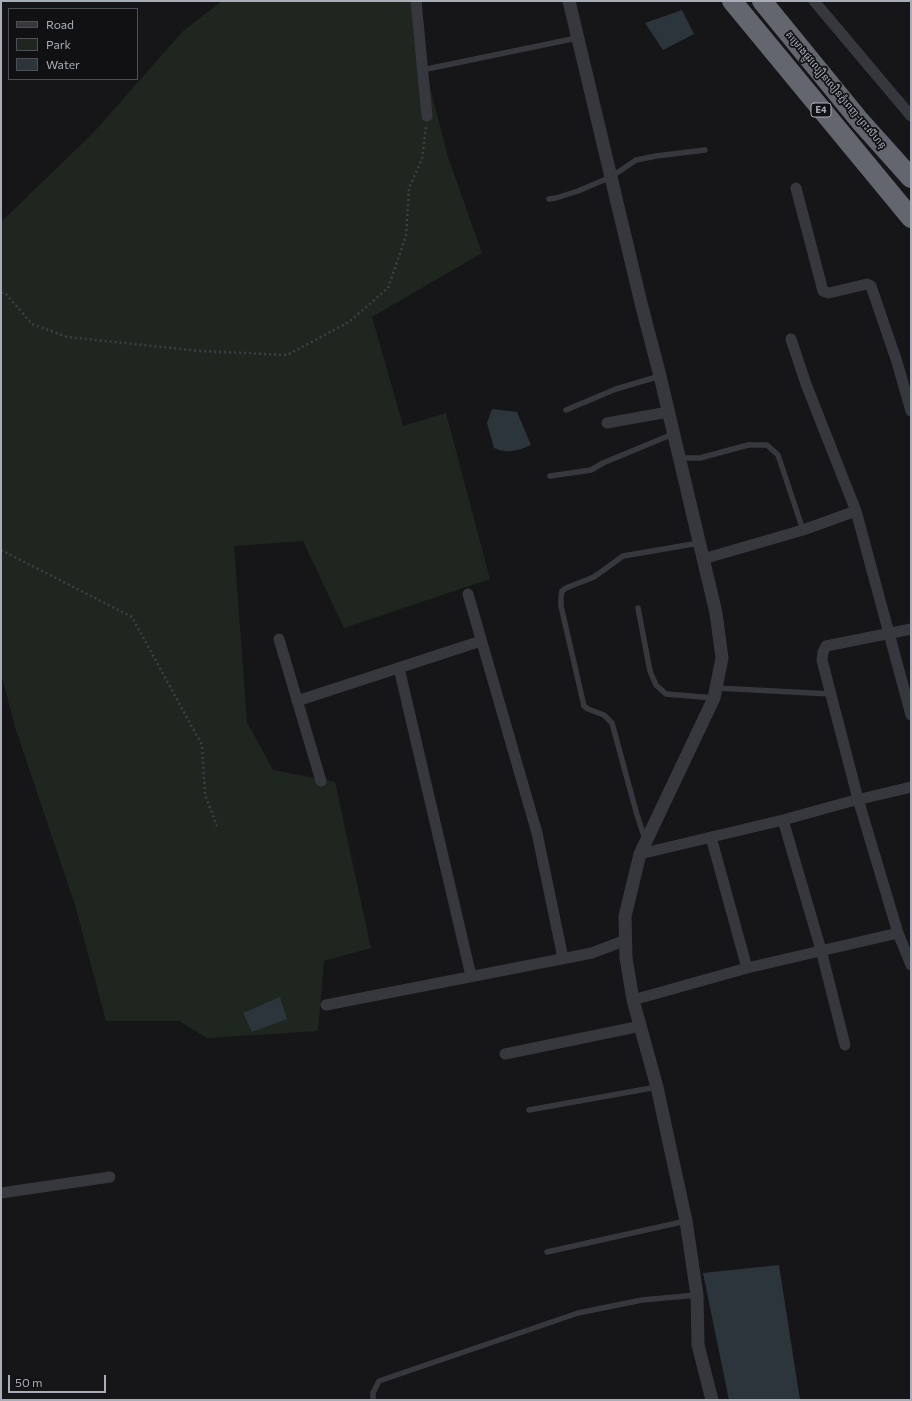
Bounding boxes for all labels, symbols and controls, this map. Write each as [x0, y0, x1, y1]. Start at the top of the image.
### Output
legend [8, 8, 138, 80]
text: Road [46, 17, 74, 31]
street label: គម្រោងផ្លូវល្បឿនលឿនភ្នំពេញ-ព្រះសីហនុ [783, 29, 889, 151]
text: Park [46, 37, 71, 51]
text: Water [46, 57, 80, 71]
road number: E4 [811, 103, 831, 117]
scale bar [10, 1367, 108, 1393]
text: 50 m [15, 1375, 43, 1389]

